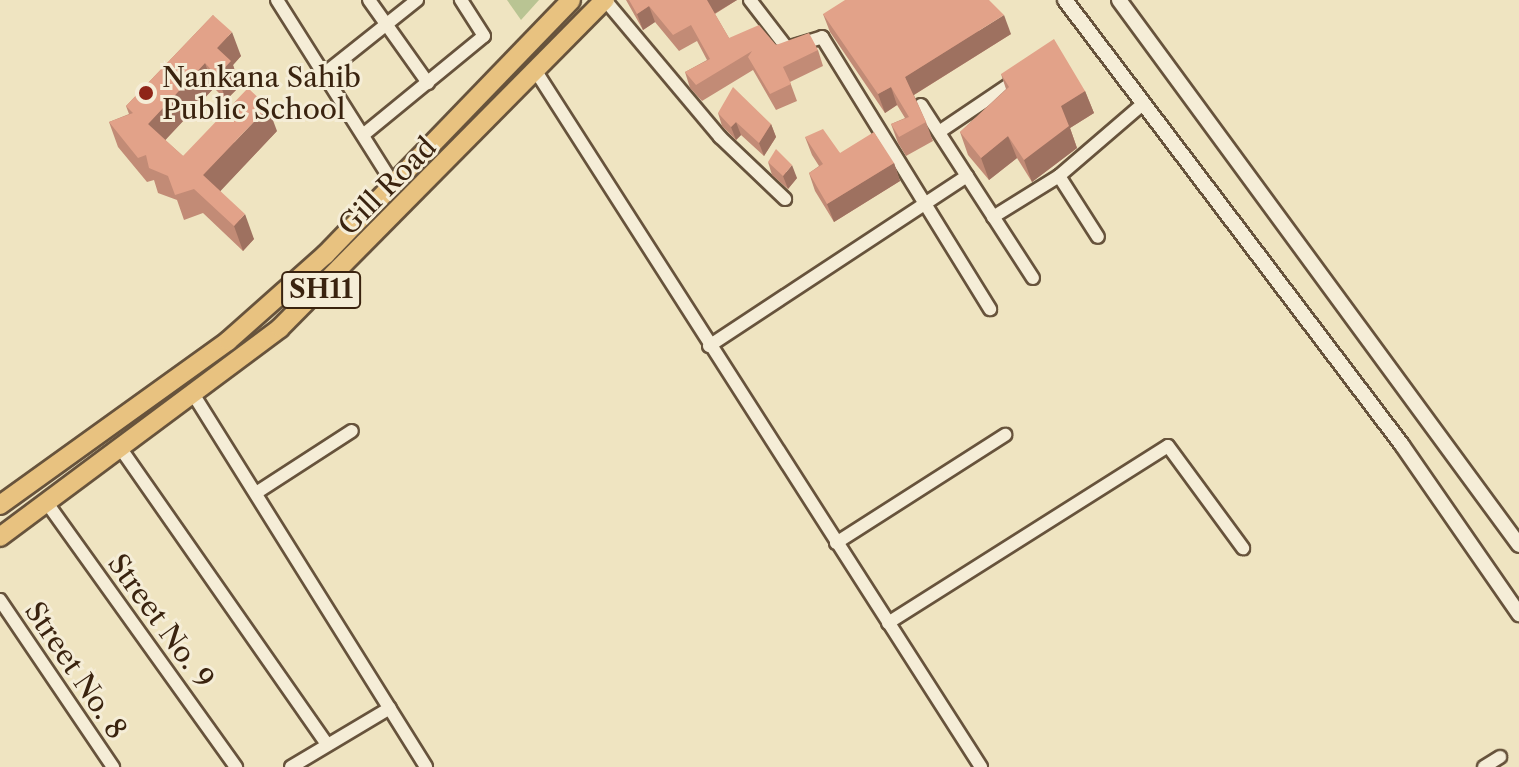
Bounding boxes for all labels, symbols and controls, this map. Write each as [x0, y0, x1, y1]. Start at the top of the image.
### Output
place label: Nankana Sahib Public School [162, 60, 361, 126]
marker: Nankana Sahib Public School [137, 84, 155, 102]
street label: Gill Road [331, 130, 443, 242]
road number: SH11 [281, 268, 361, 312]
street label: Street No. 9 [101, 547, 221, 695]
street label: Street No. 8 [18, 595, 134, 745]

